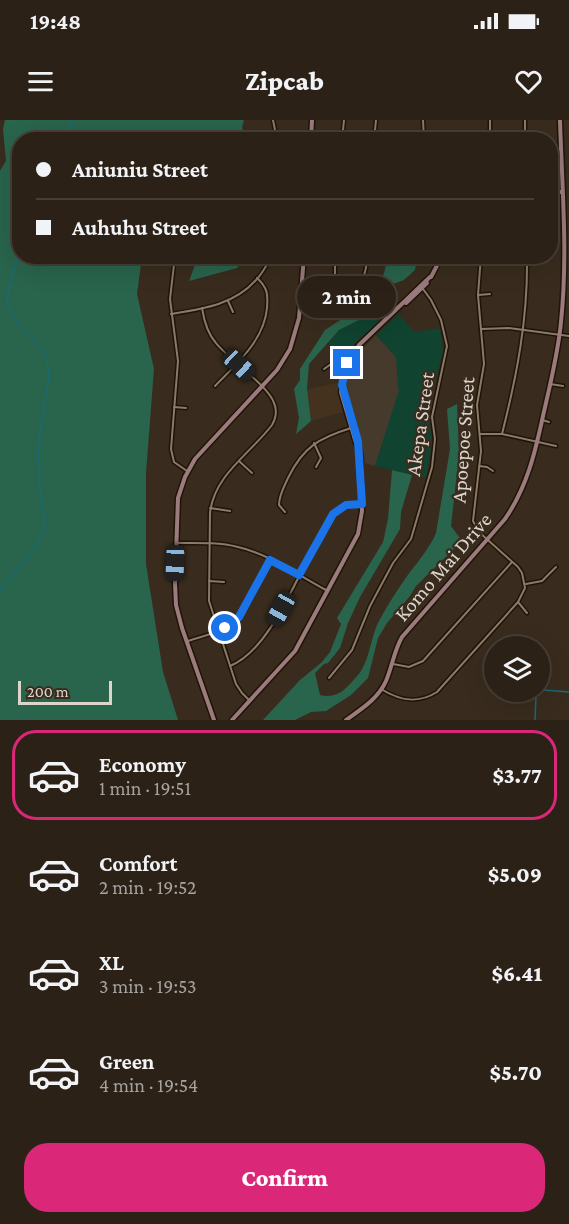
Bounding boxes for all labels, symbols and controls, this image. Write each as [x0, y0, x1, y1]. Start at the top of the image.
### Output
text: 19:48 [30, 9, 81, 34]
icon: menu [24, 65, 57, 98]
icon: heart [512, 65, 545, 98]
text: Zipcab [245, 66, 324, 96]
text: Aniuniu Street [72, 157, 208, 182]
text: Auhuhu Street [72, 215, 207, 240]
callout: 2 min [298, 276, 397, 318]
text: 2 min [322, 286, 371, 308]
car [220, 346, 258, 384]
route end [333, 349, 360, 376]
street label: Akepa Street [401, 369, 439, 478]
street label: Apoepoe Street [447, 375, 479, 504]
street label: Komo Mai Drive [389, 508, 497, 626]
car [165, 545, 185, 581]
car [264, 589, 298, 629]
route start [211, 614, 238, 641]
map controls [484, 636, 550, 702]
button: layers [484, 636, 550, 702]
scale bar [18, 678, 112, 706]
text: 200 m [27, 683, 69, 700]
icon: car [27, 748, 81, 802]
text: Economy [99, 752, 186, 777]
text: $3.77 [492, 763, 542, 788]
text: 1 min · 19:51 [99, 777, 191, 799]
icon: car [27, 847, 81, 901]
text: Comfort [99, 851, 177, 876]
text: $5.09 [488, 862, 542, 887]
text: 2 min · 19:52 [99, 876, 196, 898]
icon: car [27, 946, 81, 1000]
text: XL [99, 950, 124, 975]
text: $6.41 [492, 961, 542, 986]
text: 3 min · 19:53 [99, 975, 197, 997]
icon: car [27, 1045, 81, 1099]
text: Green [99, 1049, 155, 1074]
text: $5.70 [490, 1060, 542, 1085]
text: 4 min · 19:54 [99, 1074, 198, 1096]
button: Confirm [24, 1143, 545, 1212]

